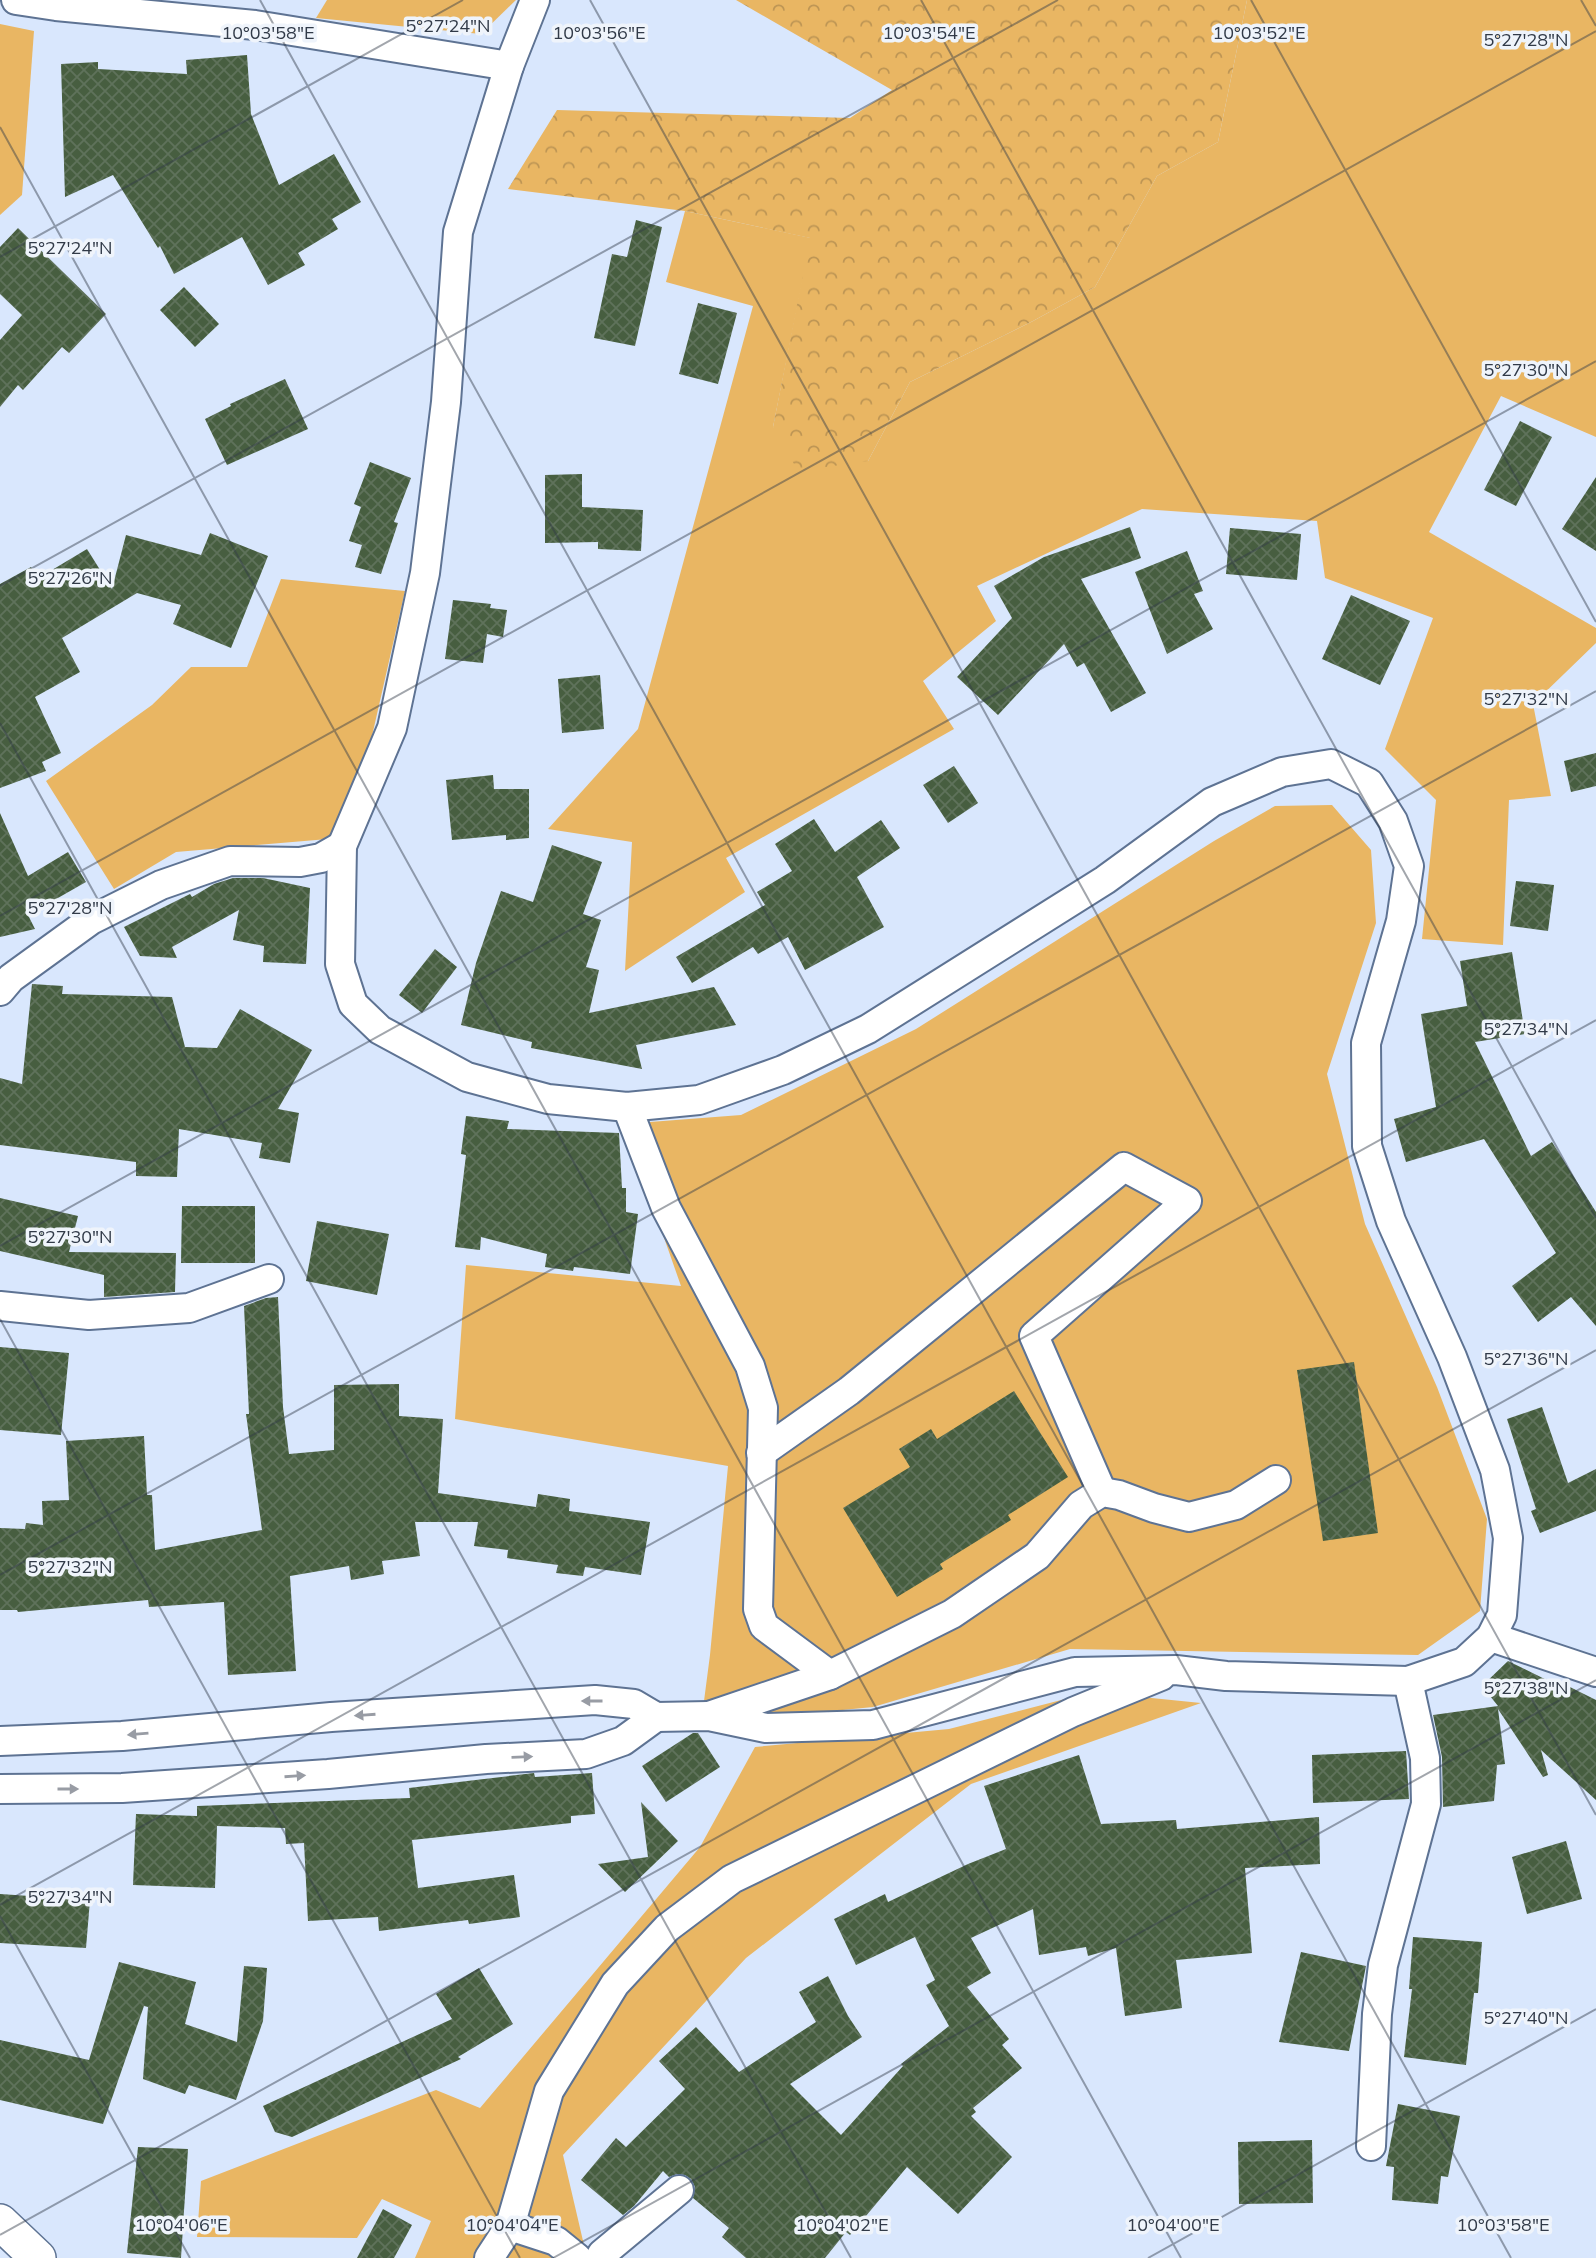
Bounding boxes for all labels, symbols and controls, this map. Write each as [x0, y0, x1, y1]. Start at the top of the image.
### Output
text: 5°27'24"N [405, 14, 491, 37]
text: 10°03'58"E [221, 21, 315, 44]
text: 10°03'56"E [552, 21, 646, 44]
text: 10°03'54"E [882, 21, 976, 44]
text: 10°03'52"E [1212, 21, 1306, 44]
text: 5°27'28"N [1483, 28, 1569, 51]
text: 5°27'24"N [27, 236, 113, 259]
text: 5°27'30"N [1483, 358, 1569, 381]
text: 5°27'26"N [27, 566, 113, 589]
text: 5°27'32"N [1483, 687, 1569, 710]
text: 5°27'28"N [27, 896, 113, 919]
text: 5°27'34"N [1483, 1017, 1569, 1040]
text: 5°27'30"N [27, 1225, 113, 1248]
text: 5°27'36"N [1483, 1347, 1569, 1370]
text: 5°27'32"N [27, 1555, 113, 1578]
text: 5°27'38"N [1483, 1676, 1569, 1699]
one-way arrow [580, 1695, 602, 1707]
one-way arrow [353, 1709, 375, 1720]
one-way arrow [127, 1729, 149, 1740]
one-way arrow [511, 1752, 533, 1763]
one-way arrow [285, 1770, 307, 1781]
one-way arrow [57, 1783, 79, 1795]
text: 5°27'34"N [27, 1885, 113, 1908]
text: 5°27'40"N [1483, 2006, 1569, 2029]
text: 10°04'06"E [134, 2213, 228, 2236]
text: 10°04'04"E [465, 2213, 559, 2236]
text: 10°04'02"E [795, 2213, 889, 2236]
text: 10°04'00"E [1126, 2213, 1220, 2236]
text: 10°03'58"E [1456, 2213, 1550, 2236]

